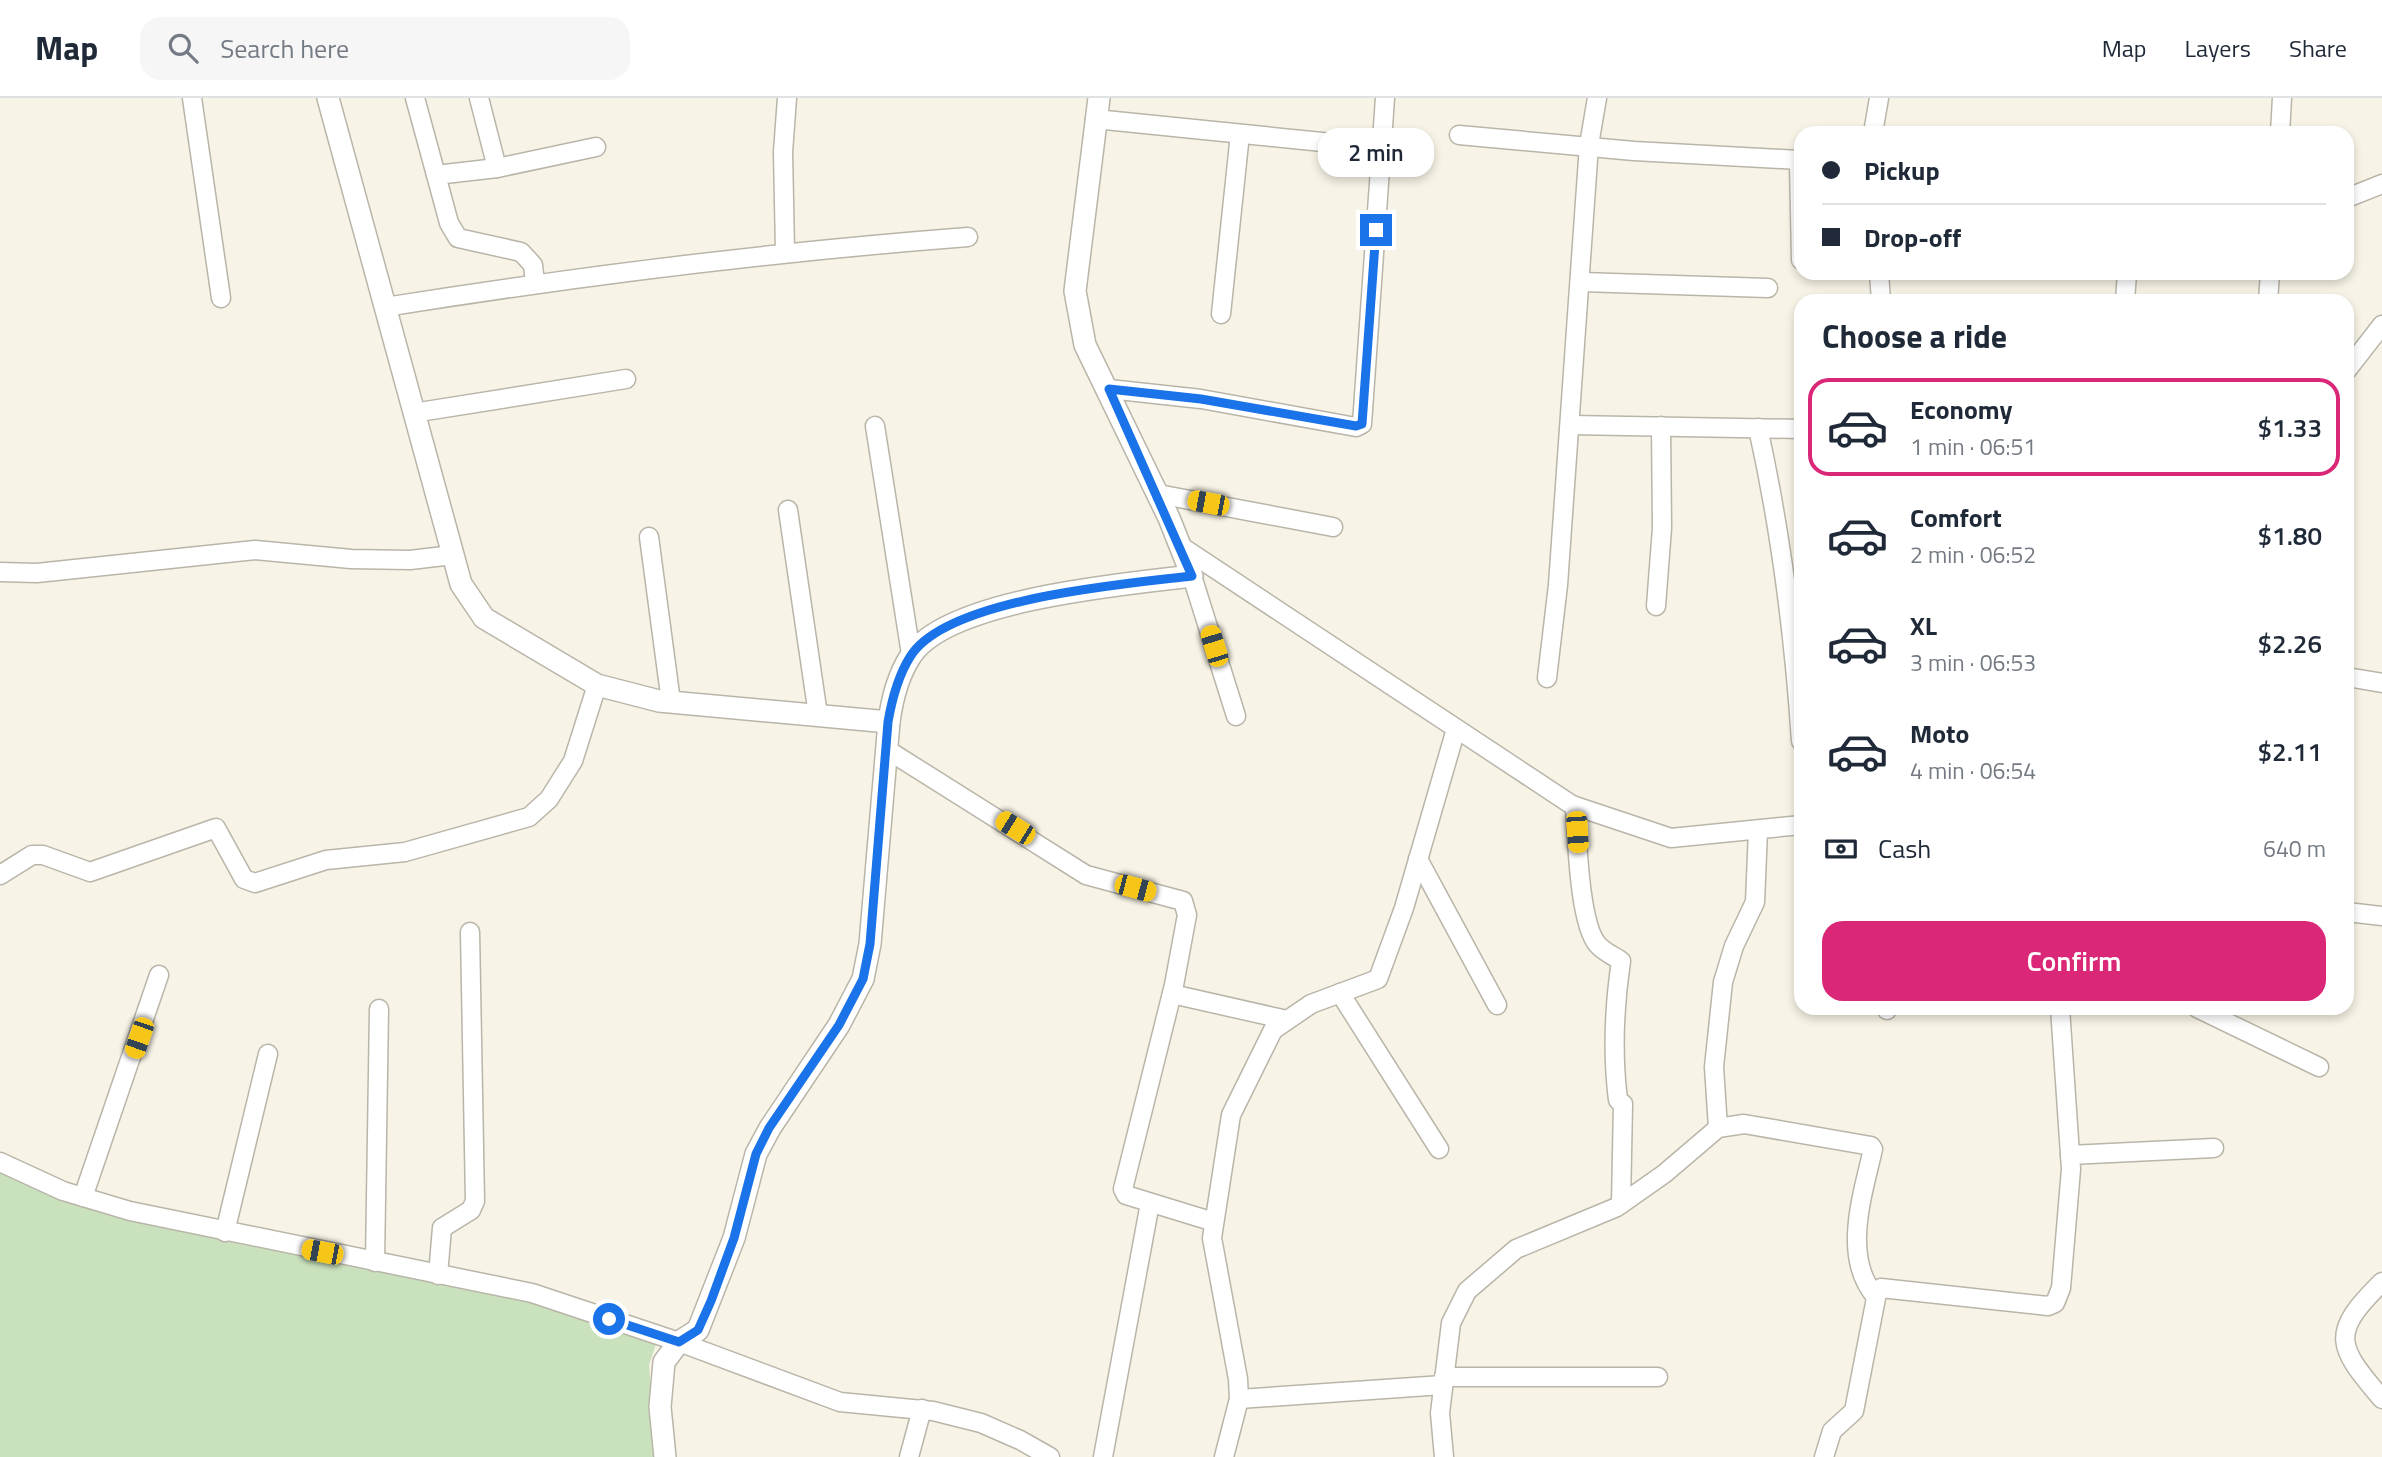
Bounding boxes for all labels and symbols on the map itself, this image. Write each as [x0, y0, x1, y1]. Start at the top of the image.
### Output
callout: 2 min [1318, 129, 1434, 178]
route end [1360, 214, 1392, 246]
car [1186, 489, 1231, 517]
car [1198, 623, 1231, 669]
car [992, 808, 1039, 848]
car [1566, 810, 1589, 854]
car [1112, 872, 1159, 904]
car [123, 1015, 156, 1061]
car [300, 1238, 345, 1266]
route start [593, 1303, 625, 1335]

